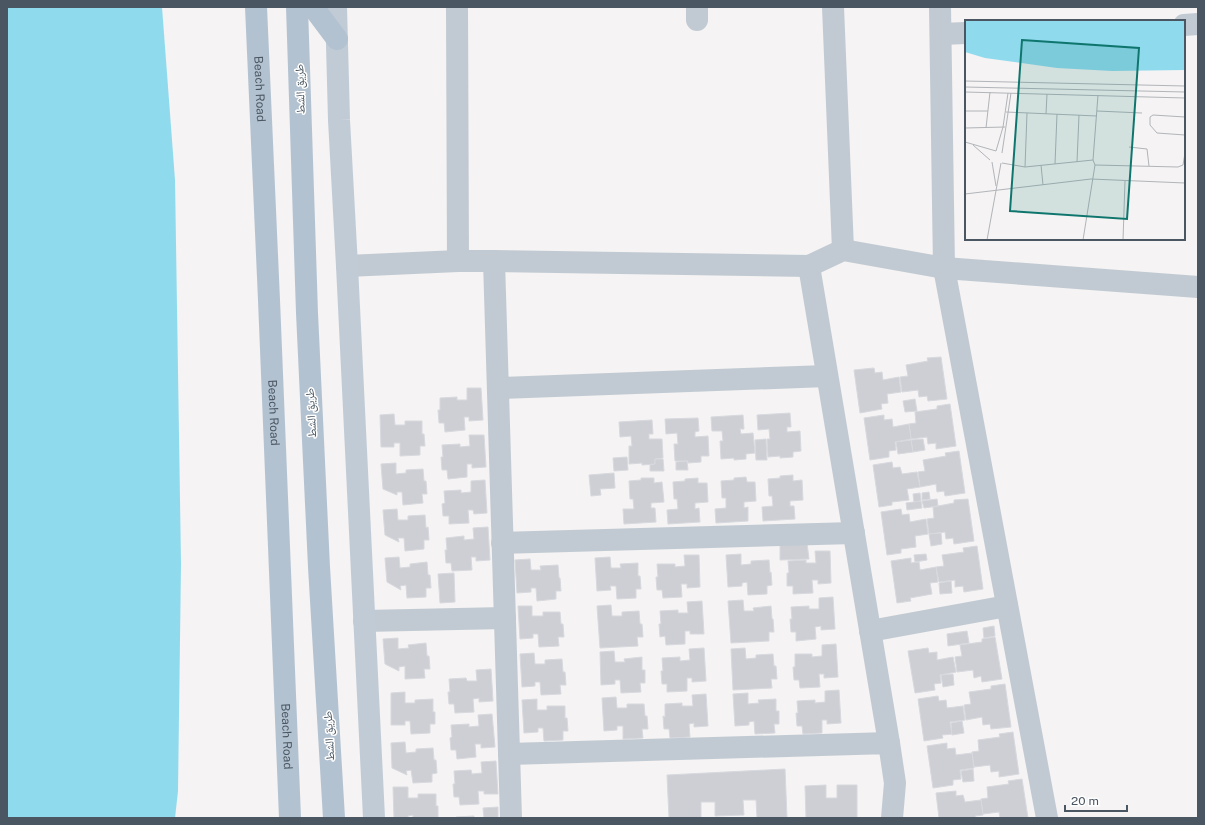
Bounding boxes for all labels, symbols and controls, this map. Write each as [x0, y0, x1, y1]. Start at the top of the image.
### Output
inset map [965, 20, 1185, 240]
street label: Beach Road [251, 56, 268, 122]
street label: طريق الشط [292, 64, 308, 114]
street label: Beach Road [265, 379, 282, 446]
street label: طريق الشط [303, 388, 320, 438]
street label: Beach Road [278, 703, 295, 770]
street label: طريق الشط [321, 711, 338, 761]
scale bar [1065, 787, 1127, 813]
text: 20 m [1071, 794, 1099, 808]

